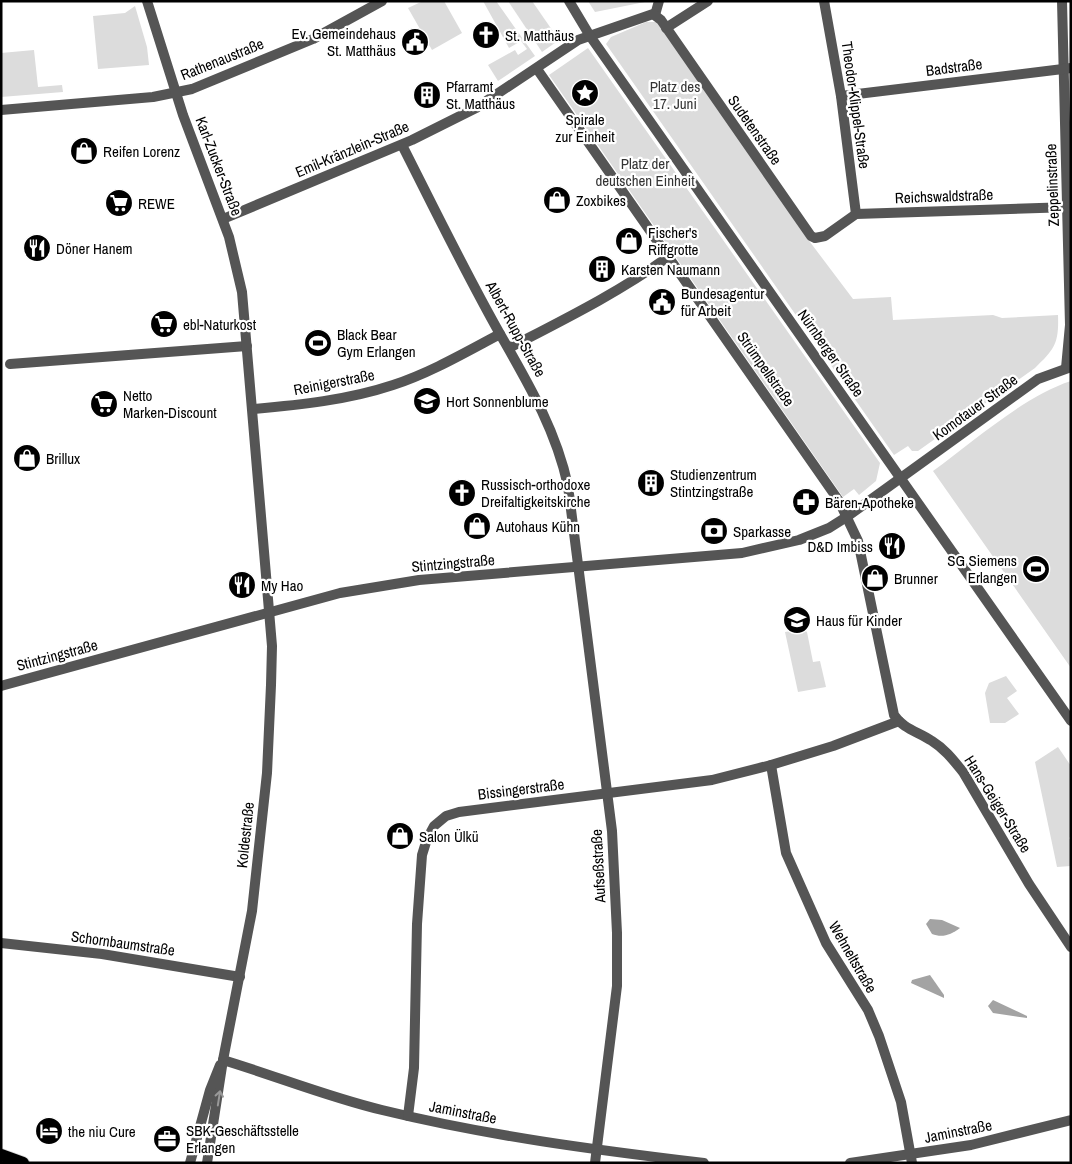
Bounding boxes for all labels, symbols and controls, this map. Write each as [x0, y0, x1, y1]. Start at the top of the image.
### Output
church icon: St. Matthäus [471, 20, 501, 50]
place label: Ev. Gemeindehaus St. Matthäus [292, 23, 396, 61]
place label: St. Matthäus [505, 25, 574, 46]
public building icon: Ev. Gemeindehaus St. Matthäus [400, 27, 430, 57]
street label: Rathenaustraße [177, 33, 267, 85]
street label: Theodor-Klippel-Straße [837, 40, 875, 170]
street label: Badstraße [925, 53, 984, 81]
place label: Pfarramt St. Matthäus [446, 76, 515, 114]
park label: Platz des 17. Juni [650, 76, 700, 114]
place icon: Spirale zur Einheit [570, 78, 600, 108]
building icon: Pfarramt St. Matthäus [412, 80, 442, 110]
street label: Sudetenstraße [723, 91, 787, 169]
place label: Spirale zur Einheit [555, 109, 615, 147]
street label: Karl-Zucker-Straße [190, 113, 248, 219]
street label: Emil-Kränzlein-Straße [292, 116, 412, 182]
shop icon: Reifen Lorenz [69, 136, 99, 166]
place label: Reifen Lorenz [103, 141, 180, 162]
street label: Zeppelinstraße [1040, 143, 1064, 227]
park label: Platz der deutschen Einheit [595, 153, 695, 191]
street label: Reichswaldstraße [894, 184, 994, 208]
shop icon: Zoxbikes [542, 185, 572, 215]
supermarket icon: REWE [104, 188, 134, 218]
place label: Zoxbikes [576, 190, 626, 211]
place label: REWE [138, 193, 175, 214]
place label: Fischer's Riffgrotte [648, 222, 699, 260]
shop icon: Fischer's Riffgrotte [614, 226, 644, 256]
restaurant icon: Döner Hanem [22, 233, 52, 263]
place label: Döner Hanem [56, 238, 133, 259]
building icon: Karsten Naumann [587, 254, 617, 284]
place label: Karsten Naumann [621, 259, 720, 280]
street label: Albert-Rupp-Straße [480, 276, 551, 381]
place label: Bundesagentur für Arbeit [681, 283, 764, 321]
public building icon: Bundesagentur für Arbeit [647, 287, 677, 317]
street label: Nürnberger Straße [793, 305, 869, 401]
supermarket icon: ebl-Naturkost [149, 309, 179, 339]
place label: ebl-Naturkost [183, 314, 257, 335]
place label: Black Bear Gym Erlangen [337, 324, 416, 362]
street label: Strümpellstraße [733, 327, 800, 411]
sports icon: Black Bear Gym Erlangen [303, 328, 333, 358]
street label: Reinigerstraße [292, 364, 376, 400]
street label: Komotauer Straße [928, 369, 1022, 445]
place label: Netto Marken-Discount [123, 385, 217, 423]
school or university icon: Hort Sonnenblume [412, 386, 442, 416]
supermarket icon: Netto Marken-Discount [89, 389, 119, 419]
place label: Hort Sonnenblume [446, 391, 549, 412]
shop icon: Brillux [12, 443, 42, 473]
place label: Brillux [46, 448, 81, 469]
place label: Studienzentrum Stintzingstraße [670, 464, 757, 502]
building icon: Studienzentrum Stintzingstraße [636, 468, 666, 498]
place label: Russisch-orthodoxe Dreifaltigkeitskirche [481, 474, 591, 512]
church icon: Russisch-orthodoxe Dreifaltigkeitskirche [447, 478, 477, 508]
pharmacy icon: Bären-Apotheke [791, 487, 821, 517]
place label: Bären-Apotheke [825, 492, 914, 513]
shop icon: Autohaus Kühn [462, 511, 492, 541]
place label: Autohaus Kühn [495, 516, 580, 537]
bank icon: Sparkasse [699, 516, 729, 546]
place label: Sparkasse [733, 521, 791, 542]
restaurant icon: D&D Imbiss [877, 531, 907, 561]
place label: D&D Imbiss [807, 536, 873, 557]
street label: Stintzingstraße [411, 549, 496, 577]
place label: SG Siemens Erlangen [947, 550, 1017, 588]
sports icon: SG Siemens Erlangen [1021, 554, 1051, 584]
shop icon: Brunner [860, 563, 890, 593]
place label: Brunner [894, 568, 938, 589]
restaurant icon: My Hao [227, 570, 257, 600]
place label: My Hao [261, 575, 304, 596]
school or university icon: Haus für Kinder [782, 605, 812, 635]
place label: Haus für Kinder [816, 610, 902, 631]
street label: Stintzingstraße [14, 634, 100, 676]
street label: Hans-Geiger-Straße [960, 751, 1037, 857]
street label: Bissingerstraße [477, 773, 566, 805]
street label: Koldestraße [231, 801, 259, 869]
shop icon: Salon Ülkü [385, 821, 415, 851]
place label: Salon Ülkü [419, 826, 478, 847]
street label: Aufseßstraße [586, 828, 610, 904]
street label: Wehneltstraße [824, 917, 882, 997]
street label: Schornbaumstraße [70, 925, 176, 961]
one-way arrow [214, 1090, 224, 1106]
street label: Jaminstraße [427, 1095, 499, 1129]
street label: Jaminstraße [922, 1114, 994, 1148]
hotel icon: the niu Cure [34, 1116, 64, 1146]
place label: SBK-Geschäftsstelle Erlangen [186, 1120, 299, 1158]
place label: the niu Cure [68, 1121, 136, 1142]
office icon: SBK-Geschäftsstelle Erlangen [152, 1124, 182, 1154]

